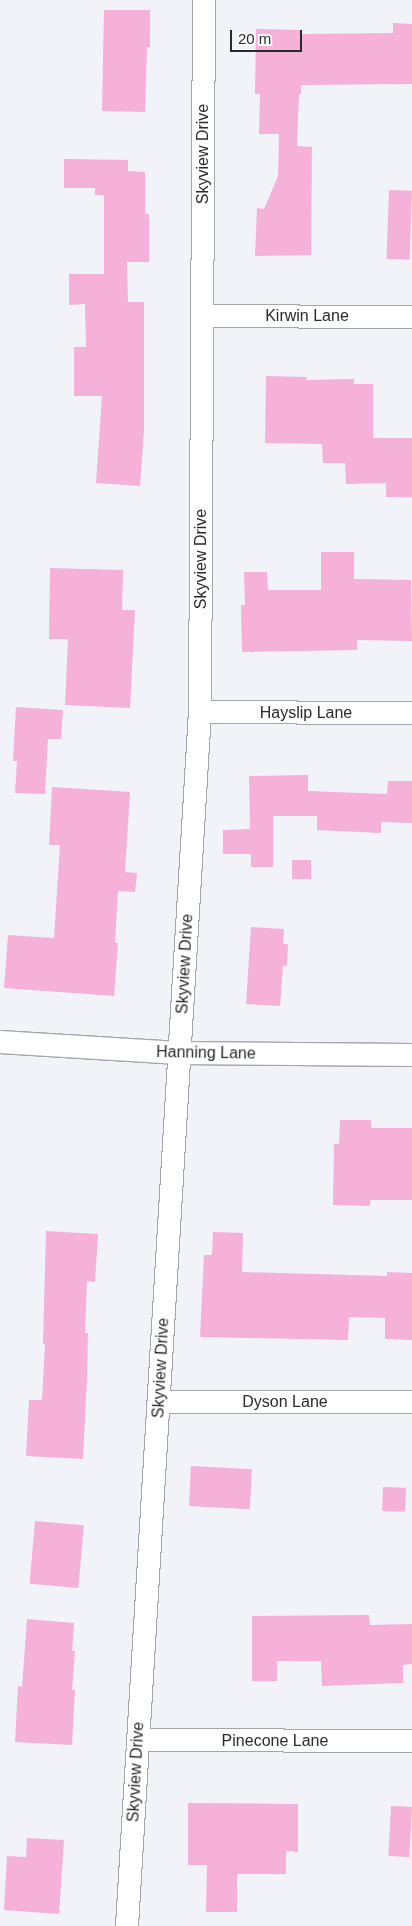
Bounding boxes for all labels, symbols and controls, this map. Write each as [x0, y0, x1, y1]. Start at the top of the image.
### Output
scale bar [232, 20, 304, 52]
text: 20 m [238, 30, 271, 47]
street label: Skyview Drive [193, 104, 213, 204]
street label: Kirwin Lane [265, 306, 349, 326]
street label: Skyview Drive [191, 509, 211, 609]
street label: Hayslip Lane [260, 703, 352, 723]
street label: Skyview Drive [173, 913, 197, 1015]
street label: Hanning Lane [156, 1043, 256, 1063]
street label: Skyview Drive [149, 1317, 173, 1419]
street label: Dyson Lane [242, 1392, 328, 1412]
street label: Skyview Drive [124, 1721, 148, 1823]
street label: Pinecone Lane [222, 1731, 328, 1751]

